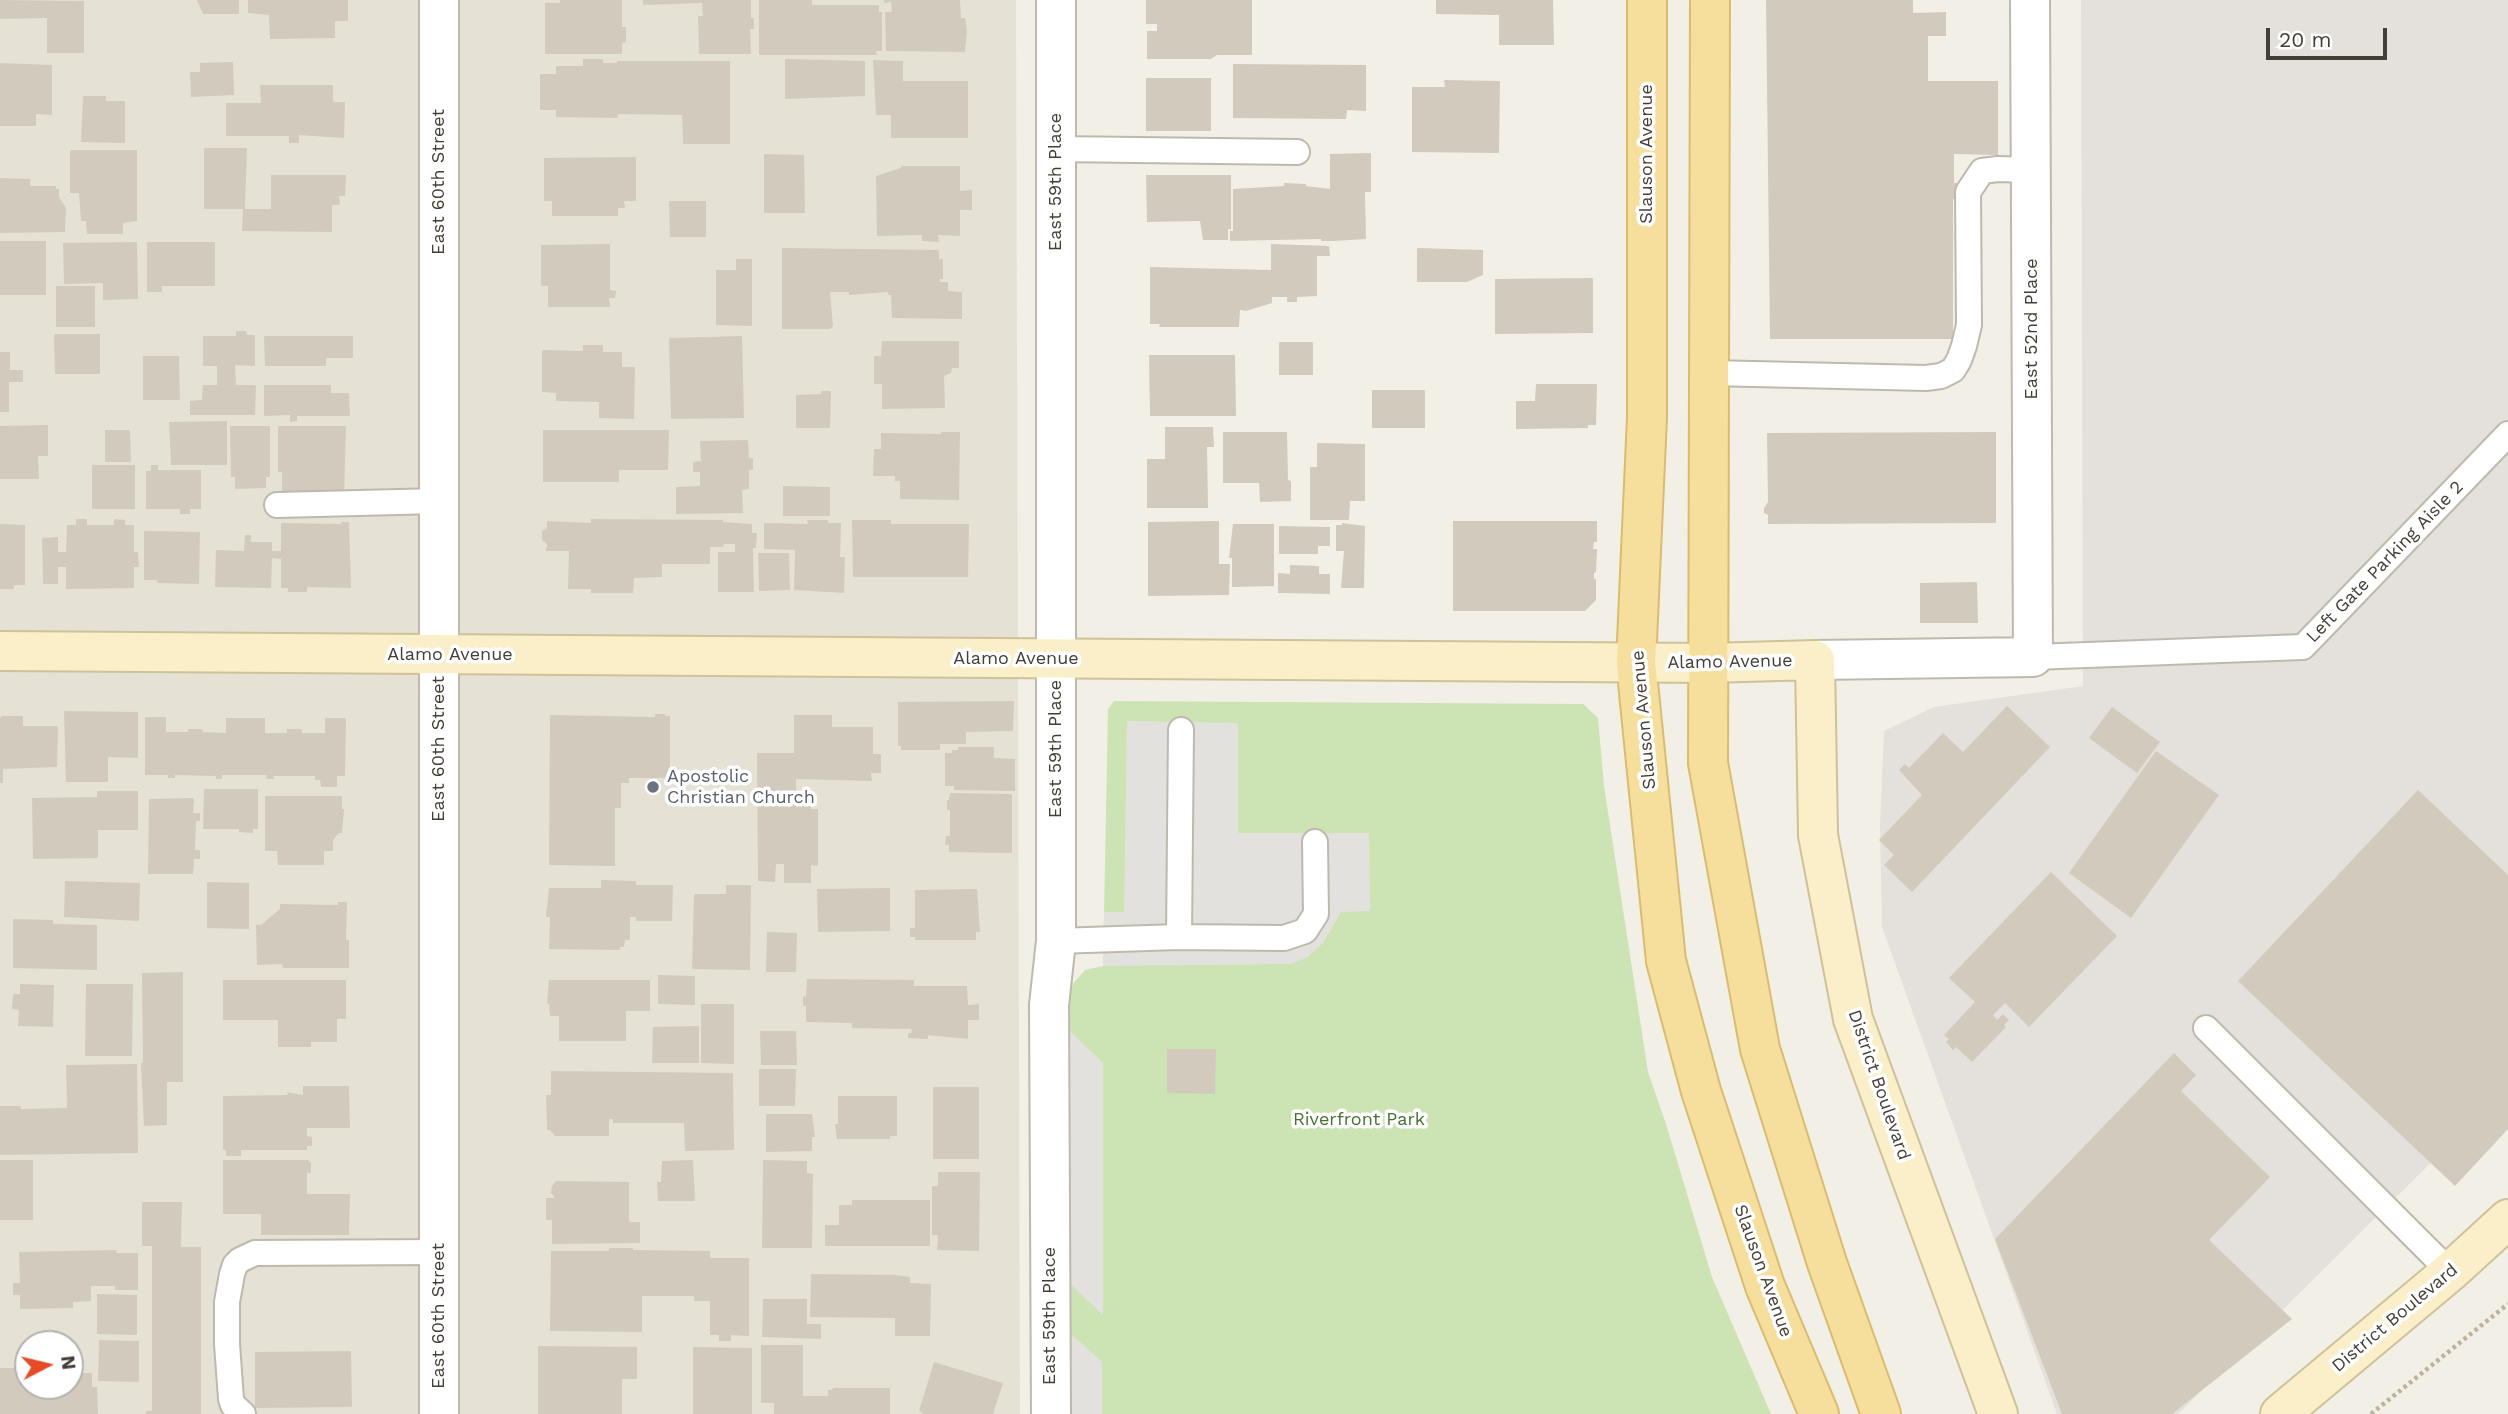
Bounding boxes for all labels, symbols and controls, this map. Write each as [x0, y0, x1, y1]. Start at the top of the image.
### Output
scale bar [2270, 14, 2391, 58]
text: 20 m [2279, 27, 2331, 52]
street label: Slauson Avenue [1636, 84, 1658, 224]
street label: East 60th Street [428, 109, 450, 255]
street label: East 59th Place [1045, 113, 1067, 251]
street label: East 52nd Place [2021, 258, 2043, 400]
street label: Left Gate Parking Aisle 2 [2302, 477, 2468, 647]
street label: Alamo Avenue [387, 644, 513, 666]
street label: Alamo Avenue [953, 648, 1079, 670]
street label: Slauson Avenue [1627, 650, 1661, 790]
street label: Alamo Avenue [1667, 650, 1793, 674]
street label: East 60th Street [428, 676, 450, 822]
street label: East 59th Place [1045, 680, 1067, 818]
place label: Apostolic Christian Church [667, 766, 815, 808]
marker: Apostolic Christian Church [645, 779, 661, 795]
street label: District Boulevard [1843, 1007, 1915, 1163]
park label: Riverfront Park [1293, 1109, 1425, 1131]
street label: Slauson Avenue [1729, 1202, 1797, 1340]
street label: East 60th Street [428, 1243, 450, 1389]
street label: East 59th Place [1039, 1247, 1061, 1385]
street label: District Boulevard [2328, 1259, 2462, 1377]
north arrow [14, 1330, 84, 1400]
text: N [56, 1354, 81, 1371]

